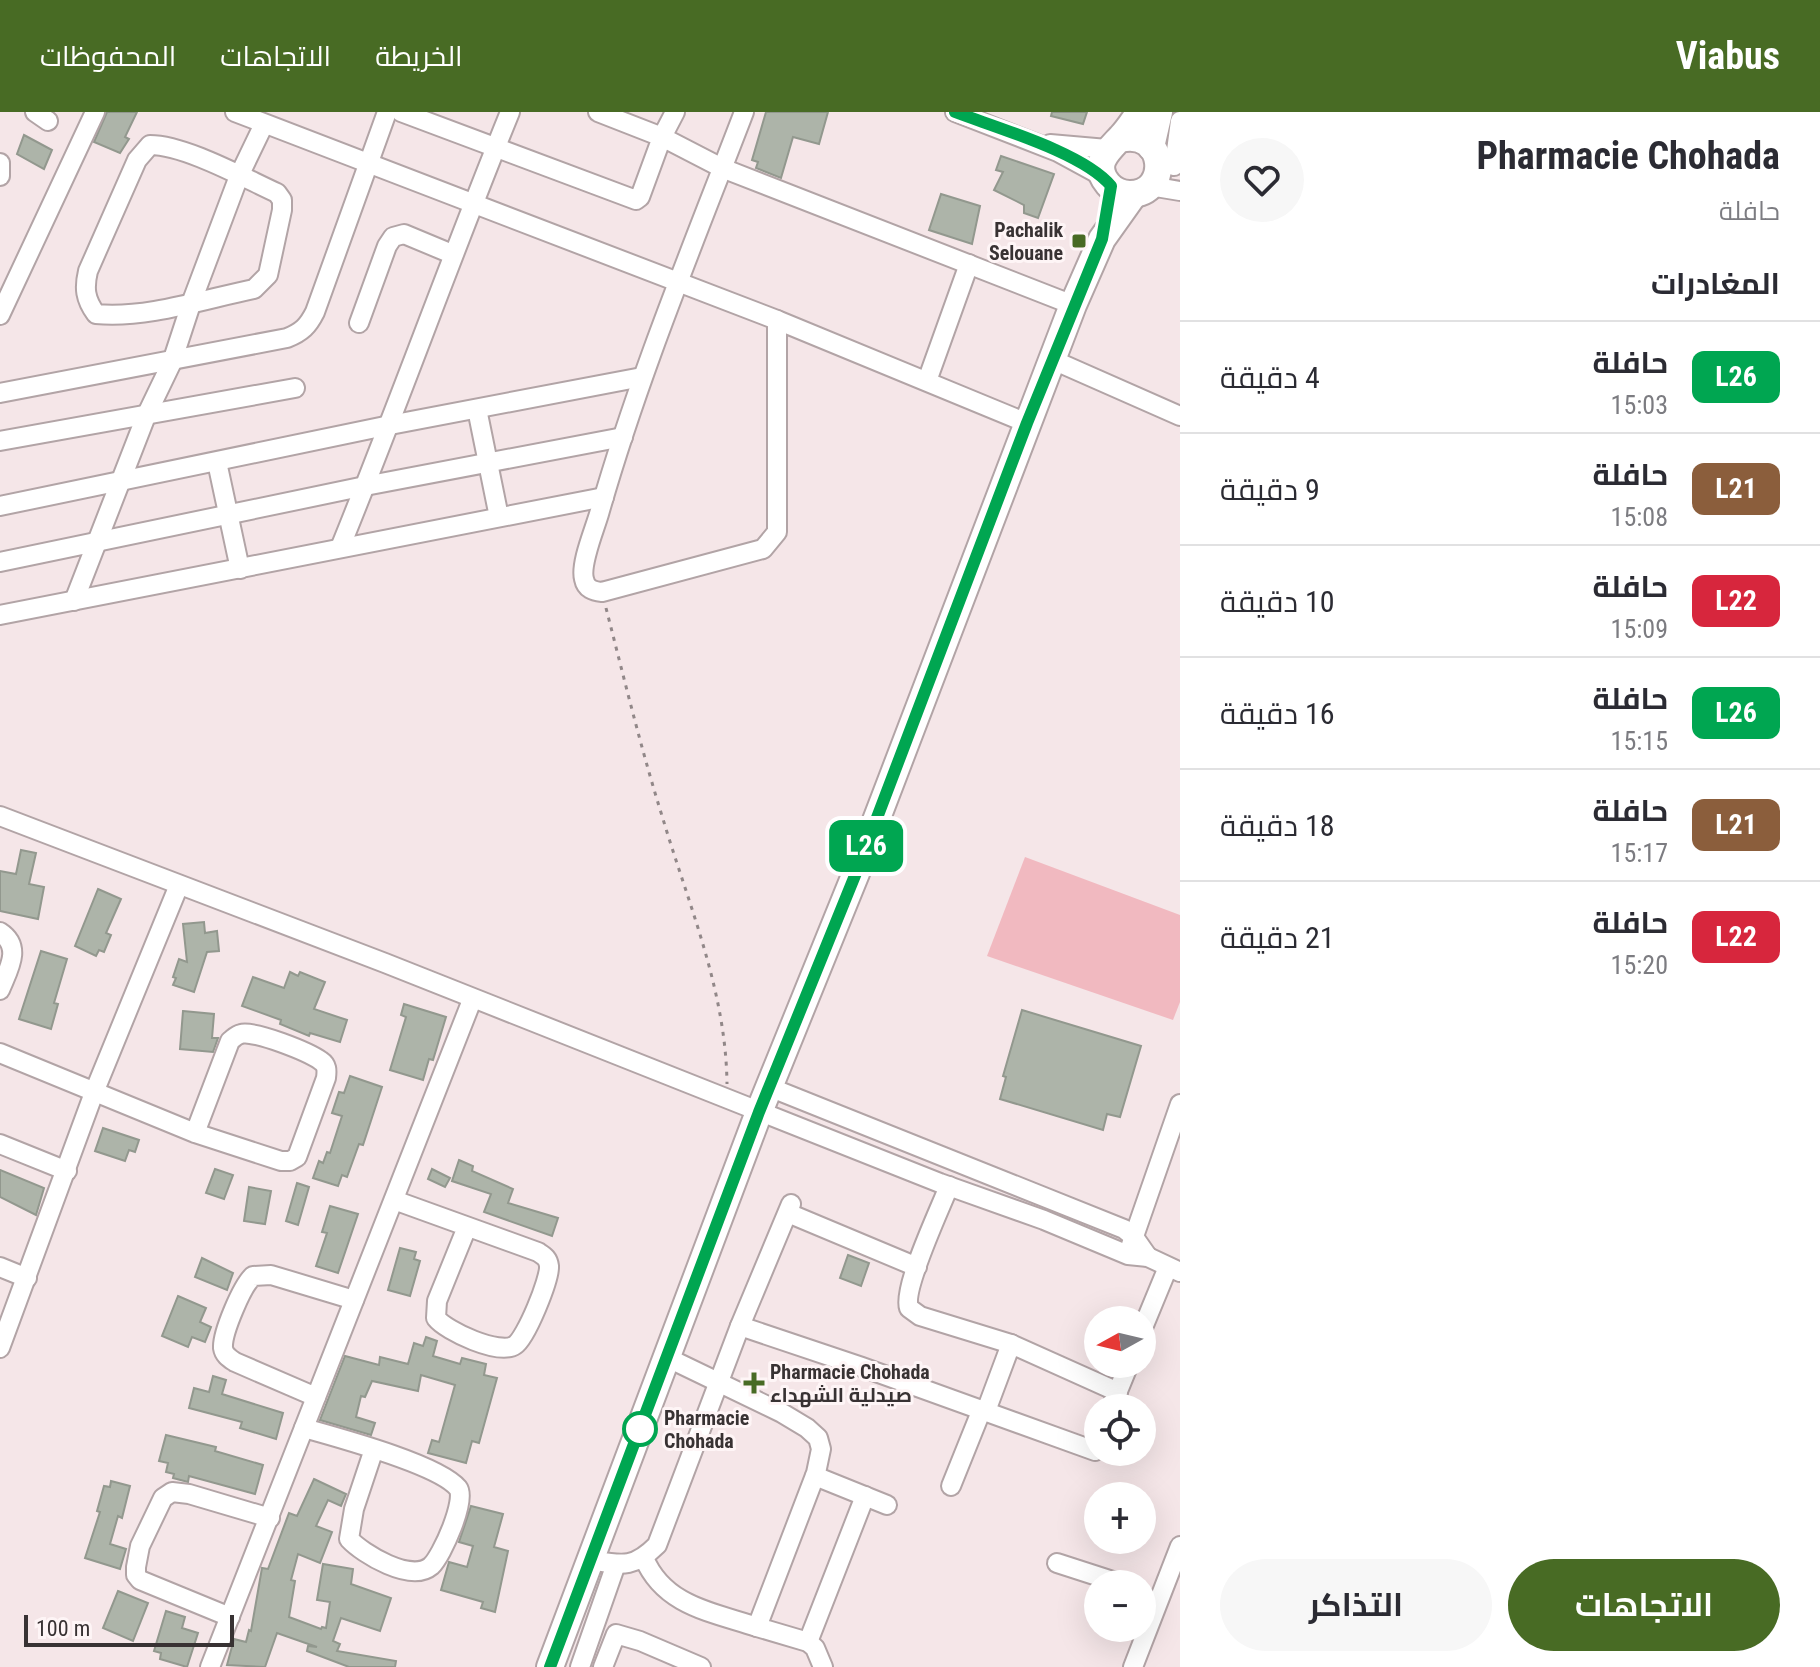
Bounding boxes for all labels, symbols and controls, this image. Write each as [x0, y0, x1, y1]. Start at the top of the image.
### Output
text: Viabus [1676, 34, 1780, 78]
text: المحفوظات [40, 40, 176, 73]
text: الاتجاهات [220, 40, 331, 73]
text: الخريطة [375, 40, 463, 73]
text: Pharmacie Chohada [1477, 134, 1780, 178]
button: heart [1220, 138, 1304, 222]
text: حافلة [1719, 196, 1780, 226]
place label: Pachalik Selouane [989, 218, 1063, 265]
marker: Pachalik Selouane [1070, 232, 1088, 250]
text: المغادرات [1651, 266, 1780, 301]
text: حافلة [1593, 345, 1668, 380]
text: 4 دقيقة [1220, 360, 1320, 395]
text: L26 [1715, 360, 1757, 393]
text: 15:03 [1611, 390, 1668, 420]
text: حافلة [1593, 457, 1668, 492]
text: 9 دقيقة [1220, 472, 1320, 507]
text: L21 [1715, 472, 1757, 505]
text: 15:08 [1611, 502, 1668, 532]
text: حافلة [1593, 569, 1668, 604]
text: 10 دقيقة [1220, 584, 1335, 619]
text: L22 [1715, 584, 1757, 617]
text: 15:09 [1611, 614, 1668, 644]
text: حافلة [1593, 681, 1668, 716]
text: 16 دقيقة [1220, 696, 1335, 731]
text: L26 [1715, 696, 1757, 729]
text: 15:15 [1611, 726, 1668, 756]
text: حافلة [1593, 793, 1668, 828]
text: 18 دقيقة [1220, 808, 1335, 843]
text: L21 [1715, 808, 1757, 841]
line badge: L26 [820, 820, 912, 872]
text: L26 [845, 829, 887, 862]
text: 15:17 [1611, 838, 1668, 868]
text: حافلة [1593, 905, 1668, 940]
text: 21 دقيقة [1220, 920, 1335, 955]
text: L22 [1715, 920, 1757, 953]
text: 15:20 [1611, 950, 1668, 980]
north arrow [1084, 1306, 1156, 1378]
map controls [1084, 1306, 1156, 1642]
place label: Pharmacie Chohada صيدلية الشهداء [770, 1360, 930, 1408]
marker: Pharmacie Chohada صيدلية الشهداء [745, 1374, 763, 1392]
button: locate [1084, 1394, 1156, 1466]
place label: Pharmacie Chohada [664, 1406, 749, 1453]
marker: Pharmacie Chohada [623, 1412, 657, 1446]
button: + [1084, 1482, 1156, 1554]
button: التذاكر [1220, 1559, 1492, 1651]
button: الاتجاهات [1508, 1559, 1780, 1651]
button: − [1084, 1570, 1156, 1642]
scale bar [24, 1611, 234, 1647]
text: 100 m [36, 1616, 90, 1641]

